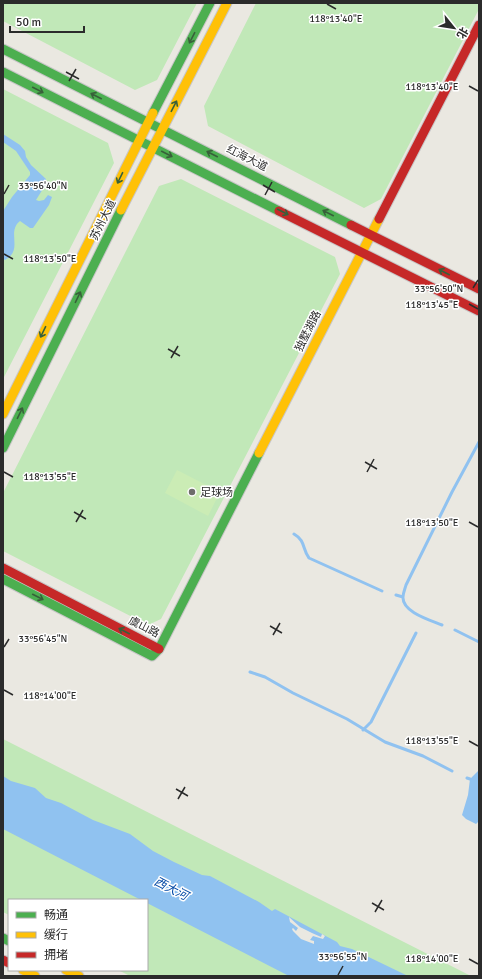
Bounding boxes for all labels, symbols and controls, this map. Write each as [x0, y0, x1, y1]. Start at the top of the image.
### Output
scale bar [10, 8, 84, 34]
north arrow [434, 8, 474, 48]
text: 118°13'40"E [309, 13, 363, 25]
text: 50 m [16, 15, 41, 30]
text: 北 [454, 25, 471, 41]
one-way arrow [188, 31, 195, 43]
text: 118°13'40"E [405, 81, 459, 93]
one-way arrow [32, 86, 44, 94]
one-way arrow [91, 91, 103, 99]
one-way arrow [171, 100, 178, 112]
street label: 红海大道 [224, 142, 270, 174]
one-way arrow [161, 150, 173, 158]
one-way arrow [207, 150, 219, 157]
one-way arrow [116, 172, 123, 184]
text: 33°56'40"N [19, 180, 67, 192]
street label: 苏州大道 [88, 197, 118, 243]
one-way arrow [277, 209, 289, 216]
one-way arrow [322, 209, 334, 216]
text: 118°13'50"E [23, 253, 77, 265]
one-way arrow [438, 268, 450, 275]
text: 33°56'50"N [415, 283, 463, 295]
one-way arrow [75, 291, 82, 303]
text: 118°13'45"E [405, 299, 459, 311]
street label: 独墅湖路 [292, 308, 324, 354]
one-way arrow [39, 326, 47, 338]
one-way arrow [17, 408, 24, 420]
text: 118°13'55"E [23, 471, 77, 483]
place label: 足球场 [200, 486, 233, 499]
marker: 足球场 [187, 487, 197, 497]
text: 118°13'50"E [405, 517, 459, 529]
one-way arrow [31, 594, 43, 601]
street label: 虞山路 [126, 614, 162, 640]
one-way arrow [118, 626, 130, 634]
text: 33°56'45"N [19, 633, 67, 645]
text: 118°14'00"E [23, 690, 77, 702]
text: 118°13'55"E [405, 735, 459, 747]
water label: 西大河 [152, 874, 192, 905]
legend [8, 899, 148, 971]
text: 畅通 [44, 908, 68, 923]
text: 缓行 [44, 928, 68, 943]
text: 拥堵 [44, 948, 68, 963]
text: 33°56'55"N [319, 951, 367, 963]
text: 118°14'00"E [405, 953, 459, 965]

